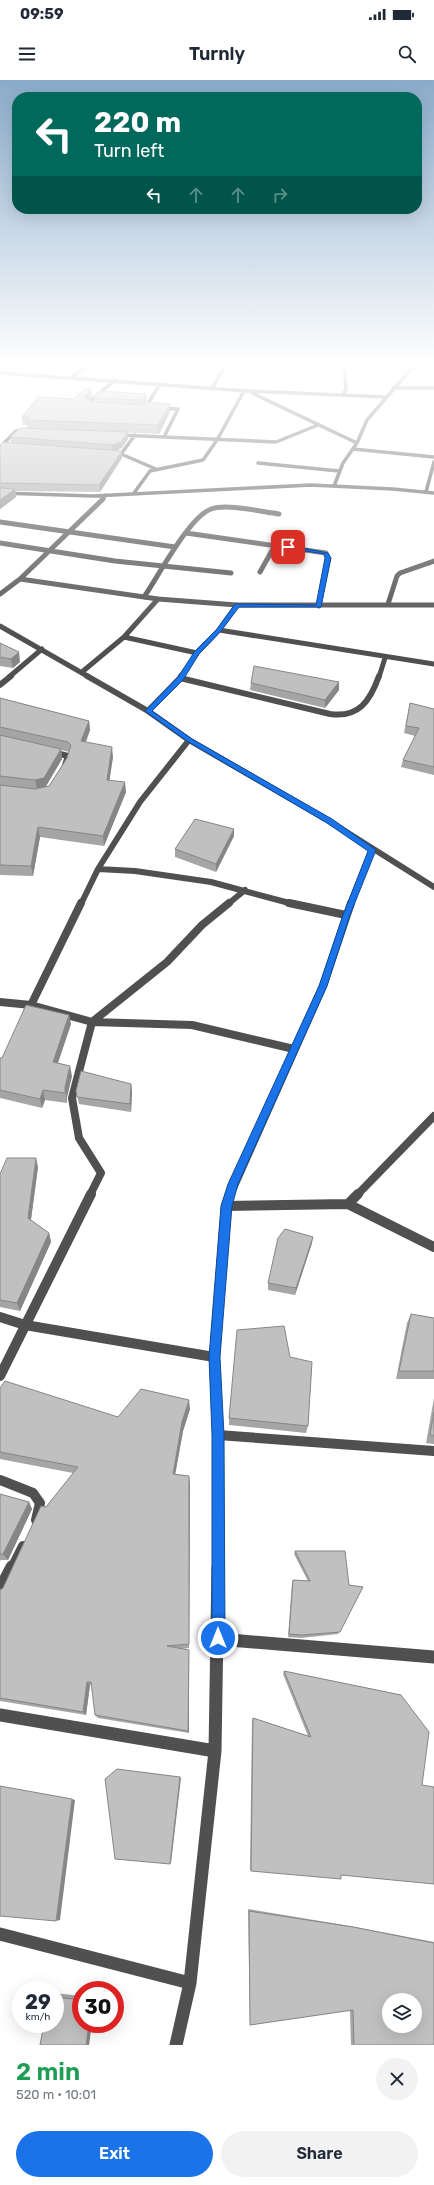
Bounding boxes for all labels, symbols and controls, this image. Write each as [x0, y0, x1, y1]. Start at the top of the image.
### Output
text: 09:59 [20, 5, 64, 23]
icon: menu [16, 43, 38, 65]
text: Turnly [189, 43, 245, 65]
icon: search [396, 43, 418, 65]
text: 220 m [94, 106, 181, 139]
icon: left [28, 108, 80, 160]
text: Turn left [94, 140, 164, 162]
icon: left [143, 184, 165, 206]
icon: ahead [185, 184, 207, 206]
icon: ahead [227, 184, 249, 206]
icon: right [269, 184, 291, 206]
pin [271, 530, 305, 564]
icon: arrive [277, 536, 299, 558]
position arrow [197, 1617, 239, 1659]
speed limit sign: 30 [72, 1981, 124, 2033]
text: 29 [25, 1990, 51, 2014]
map controls [382, 1993, 422, 2033]
button: layers [382, 1993, 422, 2033]
text: km/h [26, 2011, 50, 2023]
text: 2 min [16, 2058, 80, 2086]
button: close [376, 2058, 418, 2100]
text: 520 m · 10:01 [16, 2087, 96, 2102]
button: Exit [16, 2131, 213, 2177]
button: Share [221, 2131, 418, 2177]

